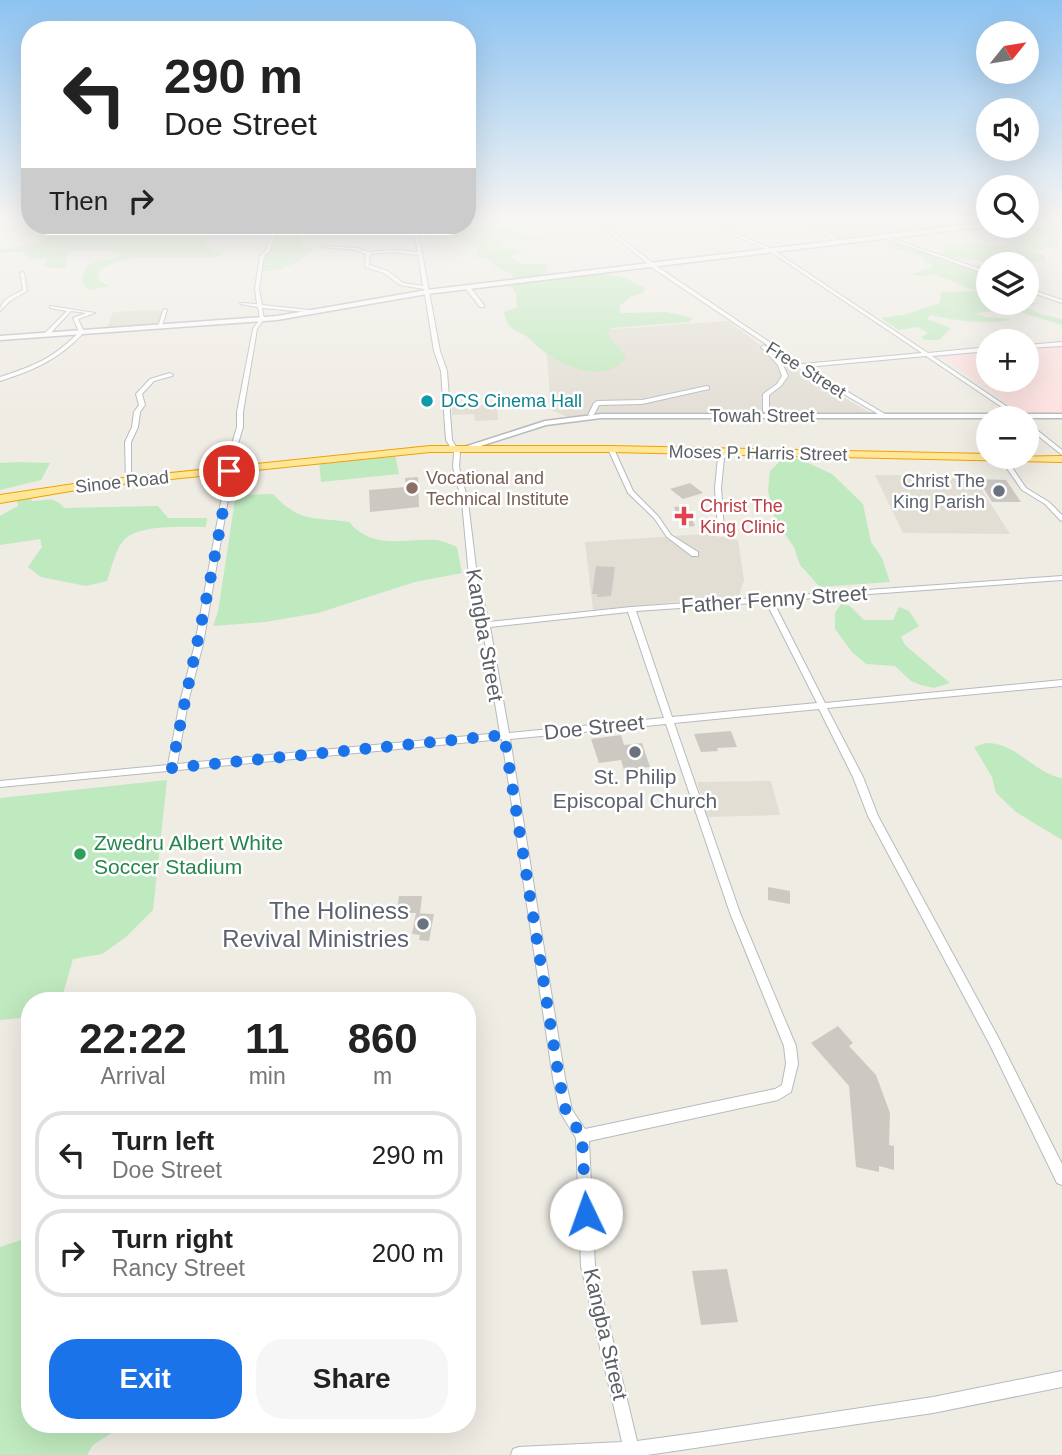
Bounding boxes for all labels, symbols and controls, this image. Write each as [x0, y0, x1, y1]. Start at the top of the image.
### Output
north arrow [976, 21, 1040, 84]
map controls [976, 21, 1039, 469]
icon: left [49, 49, 140, 140]
text: 290 m [164, 49, 303, 103]
button: sound [976, 98, 1039, 161]
text: Doe Street [164, 106, 317, 142]
button: search [976, 175, 1039, 238]
icon: right [122, 182, 160, 220]
text: Then [49, 186, 108, 216]
button: layers [976, 252, 1039, 315]
button: + [976, 329, 1039, 392]
street label: Free Street [763, 338, 849, 402]
place label: DCS Cinema Hall [441, 391, 582, 411]
marker: DCS Cinema Hall [419, 393, 435, 409]
street label: Towah Street [709, 406, 815, 426]
button: − [976, 406, 1039, 469]
pin [199, 441, 259, 501]
street label: Moses P. Harris Street [668, 441, 848, 465]
icon: arrive [210, 452, 248, 490]
street label: Sinoe Road [74, 467, 170, 497]
place label: Vocational and Technical Institute [426, 468, 569, 509]
place label: Christ The King Parish [893, 471, 985, 512]
marker: Vocational and Technical Institute [404, 480, 420, 496]
marker: Christ The King Parish [991, 483, 1007, 499]
place label: Christ The King Clinic [700, 496, 785, 537]
marker: Christ The King Clinic [674, 506, 694, 526]
street label: Kangba Street [462, 567, 508, 703]
street label: Father Fenny Street [680, 581, 868, 617]
street label: Doe Street [543, 710, 645, 744]
marker: St. Philip Episcopal Church [627, 744, 643, 760]
place label: St. Philip Episcopal Church [553, 765, 717, 812]
place label: Zwedru Albert White Soccer Stadium [94, 831, 283, 878]
marker: Zwedru Albert White Soccer Stadium [72, 846, 88, 862]
place label: The Holiness Revival Ministries [222, 897, 409, 952]
marker: The Holiness Revival Ministries [415, 916, 431, 932]
text: 22:22 [79, 1015, 187, 1062]
text: 11 [245, 1015, 289, 1062]
text: 860 [348, 1015, 418, 1062]
text: Arrival [100, 1063, 166, 1089]
text: min [249, 1063, 286, 1089]
text: m [373, 1063, 392, 1089]
text: Turn left [112, 1126, 214, 1156]
icon: left [53, 1136, 91, 1174]
text: 290 m [372, 1140, 444, 1170]
text: Doe Street [112, 1157, 222, 1183]
position arrow [549, 1177, 623, 1251]
text: Turn right [112, 1224, 233, 1254]
icon: right [53, 1234, 91, 1272]
text: 200 m [372, 1238, 444, 1268]
text: Rancy Street [112, 1255, 245, 1281]
street label: Kangba Street [580, 1266, 632, 1402]
button: Exit [49, 1339, 242, 1419]
button: Share [256, 1339, 448, 1419]

